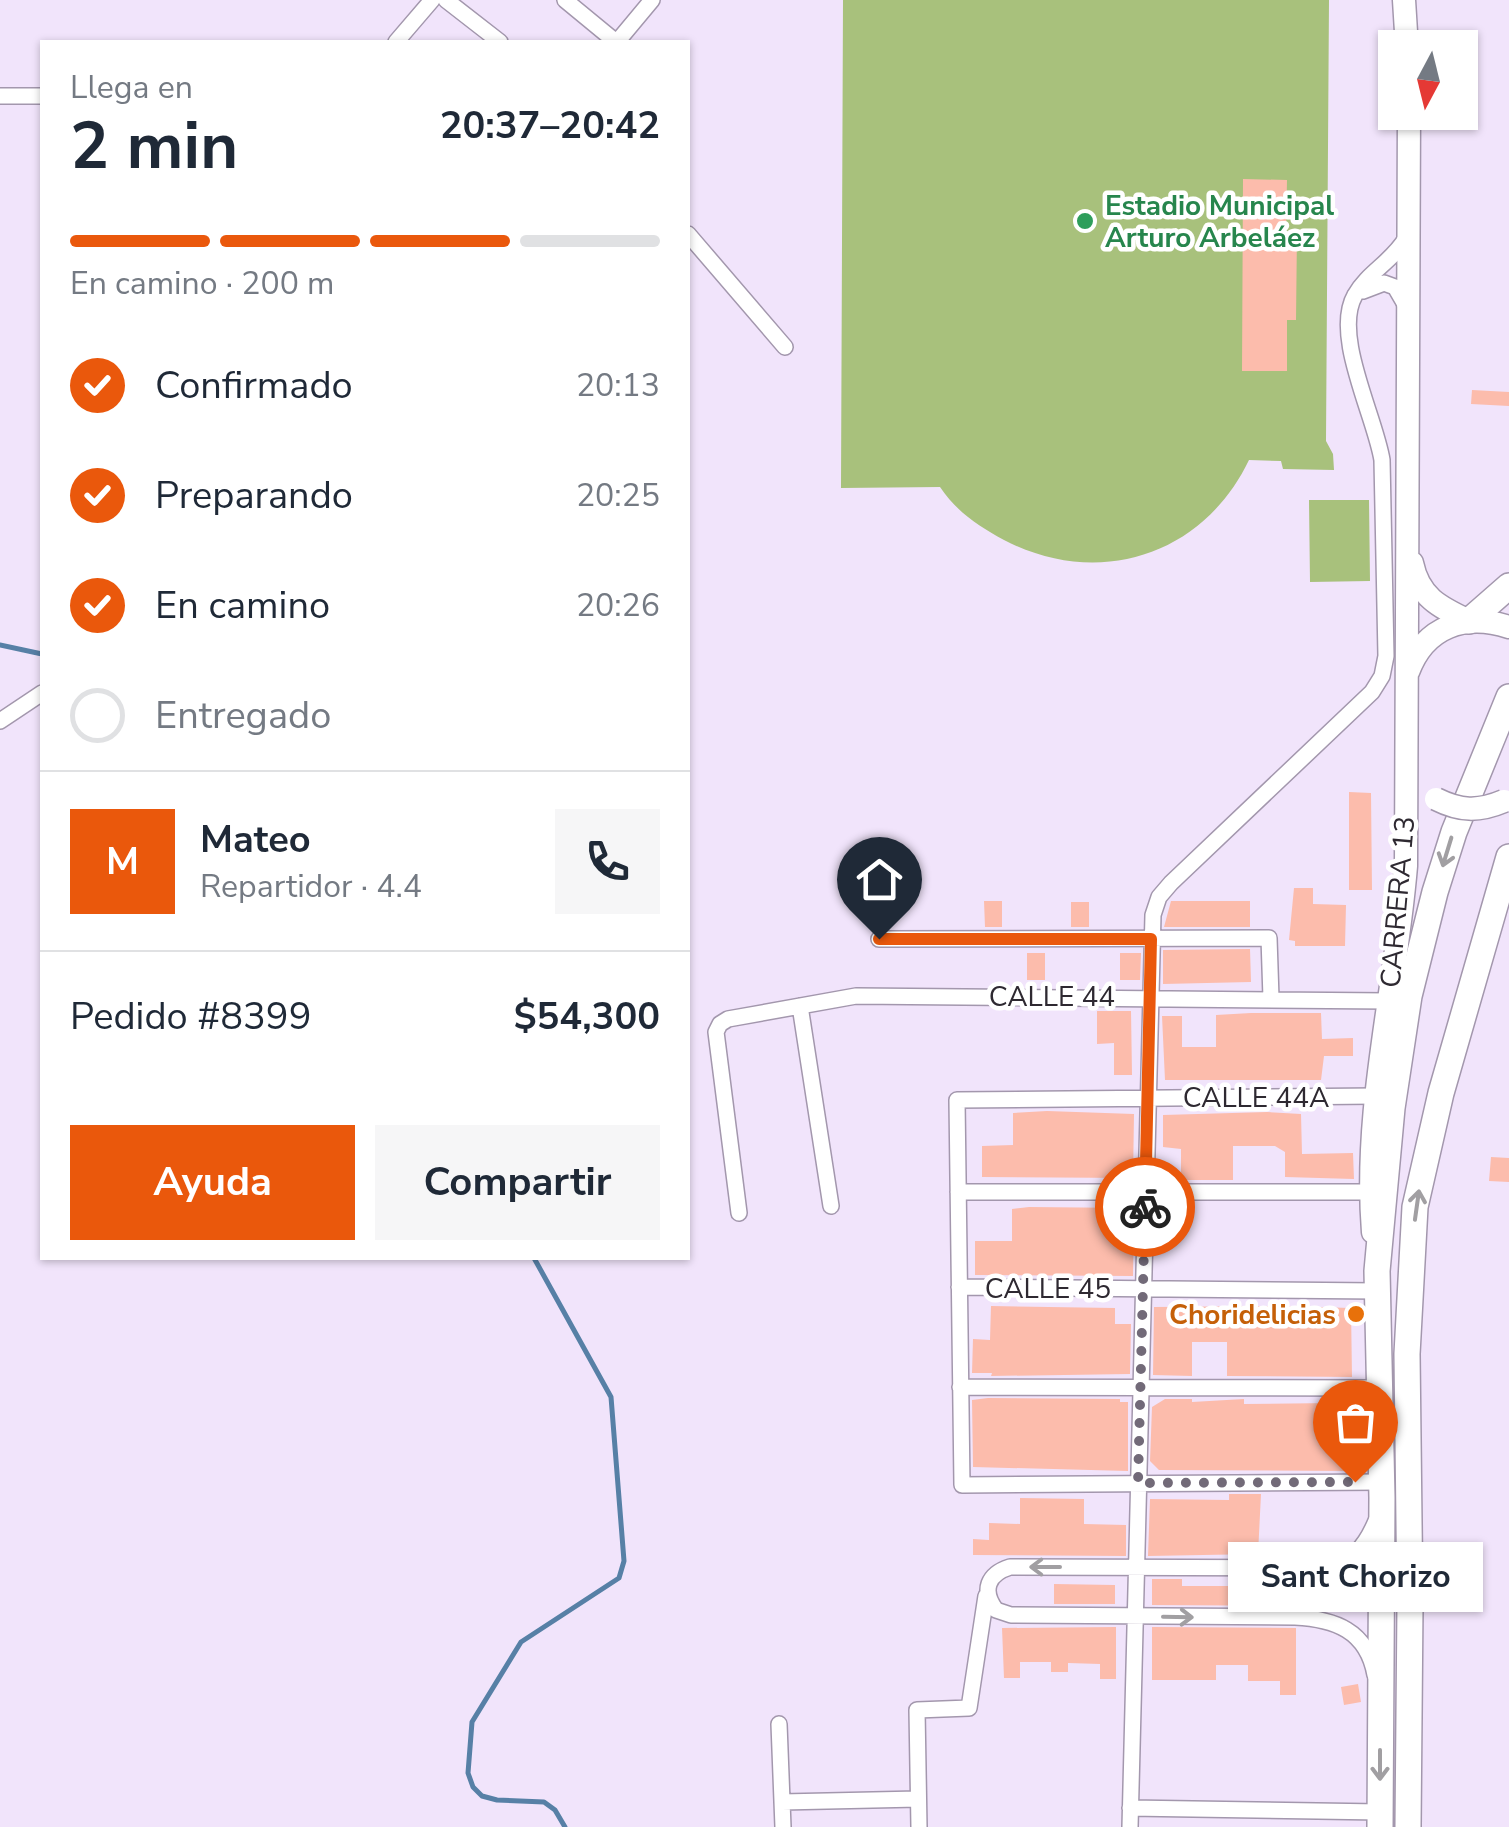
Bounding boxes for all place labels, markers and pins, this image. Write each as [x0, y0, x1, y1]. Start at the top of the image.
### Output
place label: Estadio Municipal Arturo Arbeláez [1105, 187, 1334, 257]
marker: Estadio Municipal Arturo Arbeláez [1074, 210, 1096, 232]
pin [837, 837, 922, 940]
place label: Choridelicias [1169, 1296, 1336, 1334]
marker: Choridelicias [1345, 1303, 1367, 1325]
pin [1313, 1380, 1398, 1483]
callout: Sant Chorizo [1228, 1542, 1482, 1612]

